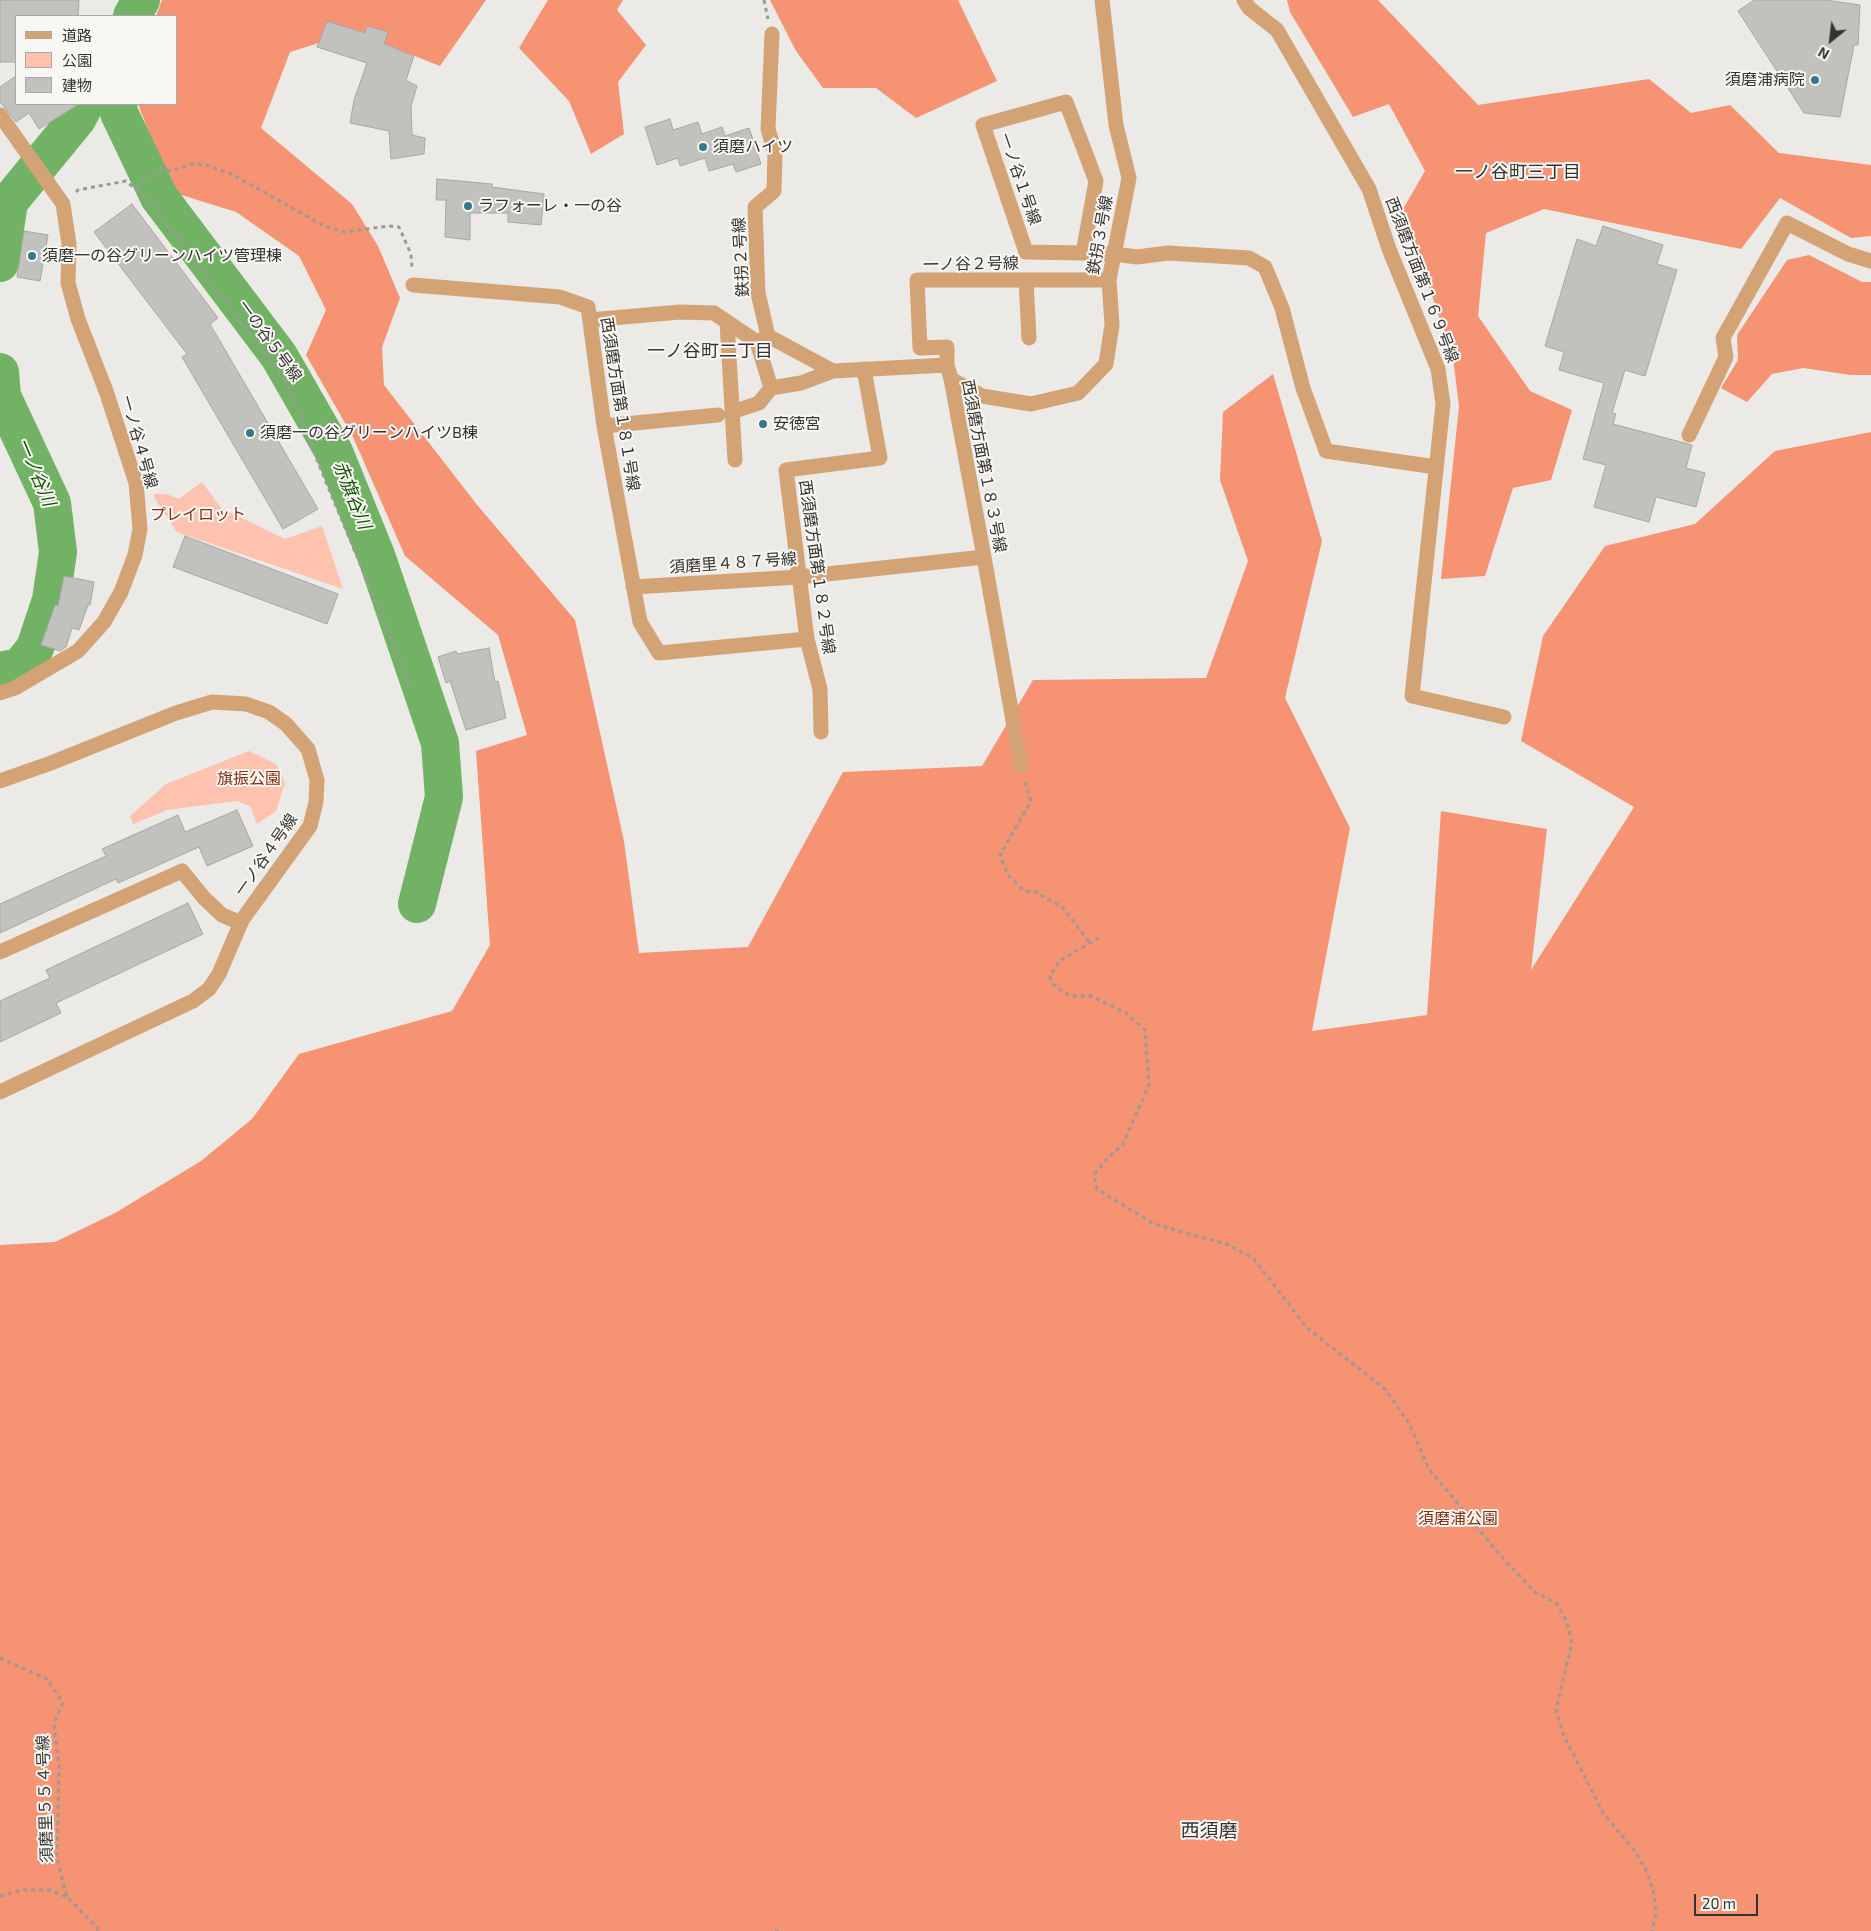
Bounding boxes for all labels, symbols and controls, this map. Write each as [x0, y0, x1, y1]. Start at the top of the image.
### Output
legend [15, 15, 178, 105]
north arrow [1806, 15, 1856, 65]
text: 道路 [62, 26, 92, 44]
text: N [1815, 44, 1832, 63]
text: 公園 [62, 51, 92, 69]
place label: 須磨浦病院 [1725, 70, 1805, 90]
marker: 須磨浦病院 [1809, 74, 1821, 86]
text: 建物 [62, 76, 92, 94]
street label: 一ノ谷１号線 [995, 130, 1045, 228]
place label: 須磨ハイツ [713, 137, 793, 157]
marker: 須磨ハイツ [697, 141, 709, 153]
district label: 一ノ谷町三丁目 [1455, 161, 1581, 183]
street label: 鉄拐３号線 [1084, 194, 1116, 276]
street label: 西須磨方面第１６９号線 [1382, 194, 1462, 366]
place label: ラフォーレ・一の谷 [478, 196, 622, 216]
marker: ラフォーレ・一の谷 [462, 200, 474, 212]
street label: 鉄拐２号線 [729, 217, 753, 297]
place label: 須磨一の谷グリーンハイツ管理棟 [42, 246, 282, 266]
marker: 須磨一の谷グリーンハイツ管理棟 [26, 250, 38, 262]
street label: 一ノ谷２号線 [923, 254, 1019, 274]
street label: 一の谷５号線 [234, 297, 306, 385]
street label: 西須磨方面第１８１号線 [597, 316, 643, 492]
district label: 一ノ谷町二丁目 [647, 340, 773, 362]
street label: 西須磨方面第１８３号線 [958, 378, 1010, 554]
street label: 一ノ谷４号線 [117, 393, 161, 491]
place label: 安徳宮 [773, 414, 821, 434]
marker: 安徳宮 [757, 418, 769, 430]
place label: 須磨一の谷グリーンハイツB棟 [260, 423, 478, 443]
marker: 須磨一の谷グリーンハイツB棟 [244, 427, 256, 439]
water label: 一ノ谷川 [12, 435, 60, 509]
water label: 赤旗谷川 [329, 458, 375, 532]
street label: 西須磨方面第１８２号線 [795, 479, 839, 655]
park label: プレイロット [150, 505, 246, 525]
street label: 須磨里４８７号線 [668, 549, 798, 577]
park label: 旗振公園 [217, 769, 281, 789]
street label: 一ノ谷４号線 [231, 810, 301, 900]
park label: 須磨浦公園 [1418, 1509, 1498, 1529]
street label: 須磨里５５４号線 [33, 1735, 57, 1863]
district label: 西須磨 [1181, 1820, 1237, 1842]
scale bar [1696, 1884, 1760, 1916]
text: 20 m [1702, 1894, 1736, 1912]

